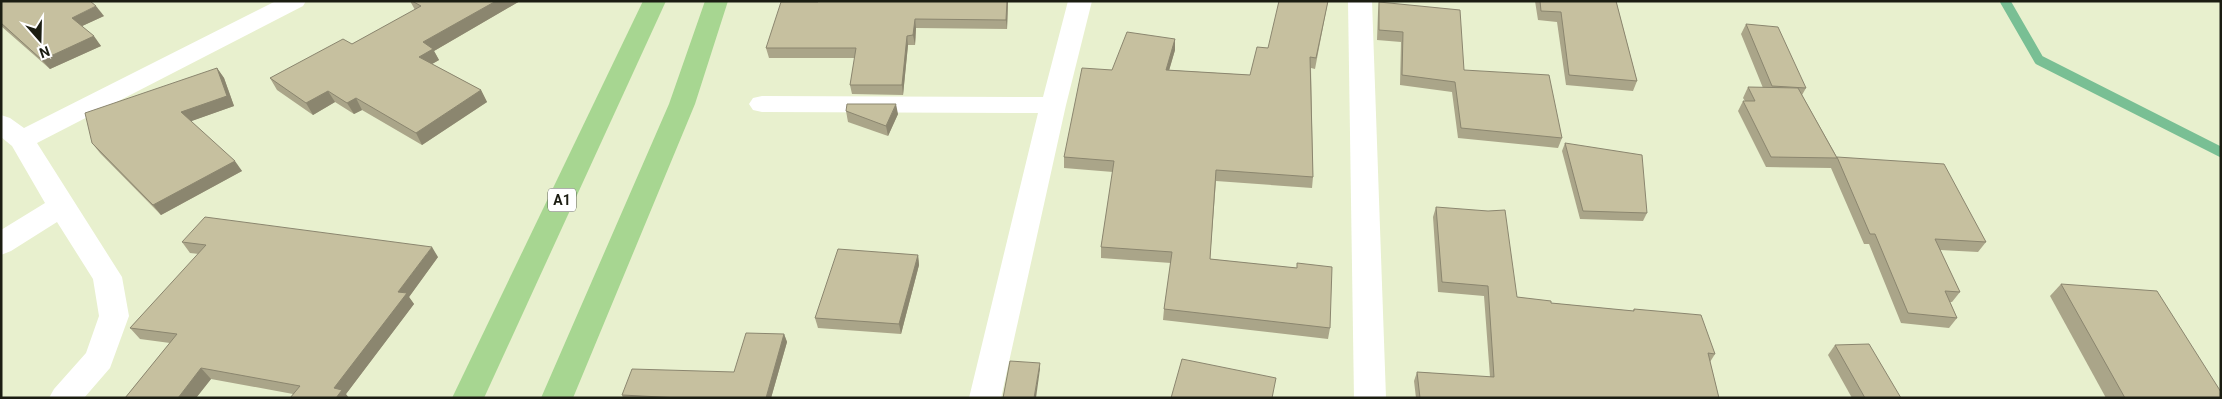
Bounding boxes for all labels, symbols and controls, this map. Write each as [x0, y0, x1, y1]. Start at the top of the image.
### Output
north arrow [15, 15, 65, 65]
text: N [37, 43, 52, 61]
road number: A1 [548, 188, 576, 212]

